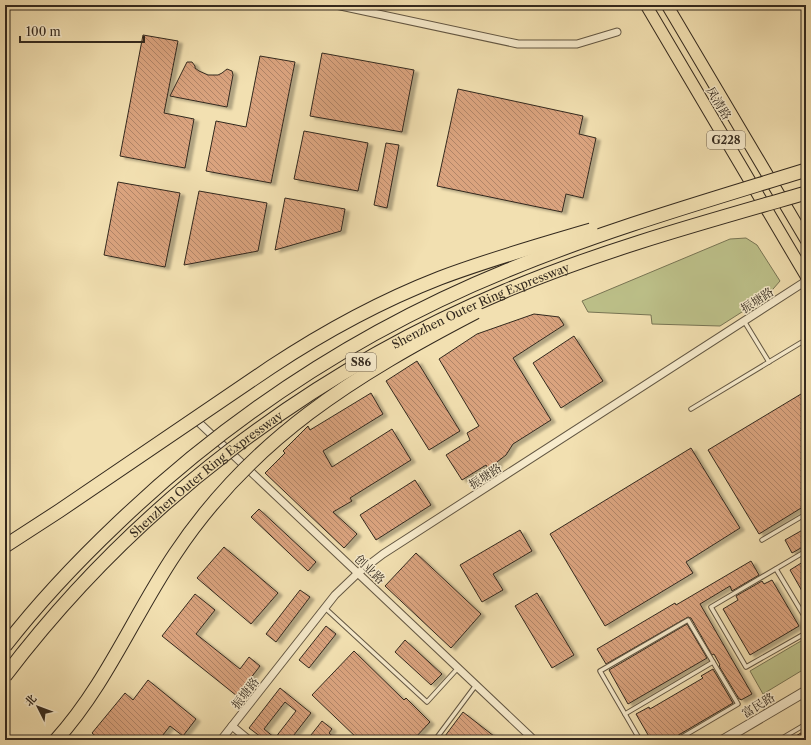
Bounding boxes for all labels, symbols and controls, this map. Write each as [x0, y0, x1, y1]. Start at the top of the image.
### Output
scale bar [20, 18, 144, 44]
text: 100 m [26, 24, 61, 39]
street label: 凤清路 [703, 84, 735, 122]
road number: G228 [707, 131, 745, 149]
street label: Shenzhen Outer Ring Expressway [389, 259, 571, 352]
street label: 振塘路 [738, 284, 776, 316]
road number: S86 [346, 353, 376, 371]
street label: Shenzhen Outer Ring Expressway [126, 407, 285, 540]
street label: 振塘路 [466, 460, 504, 492]
street label: 创业路 [352, 551, 388, 587]
street label: 振塘路 [228, 674, 262, 712]
north arrow [18, 687, 58, 727]
street label: 富民路 [739, 689, 777, 721]
text: 北 [22, 692, 39, 709]

